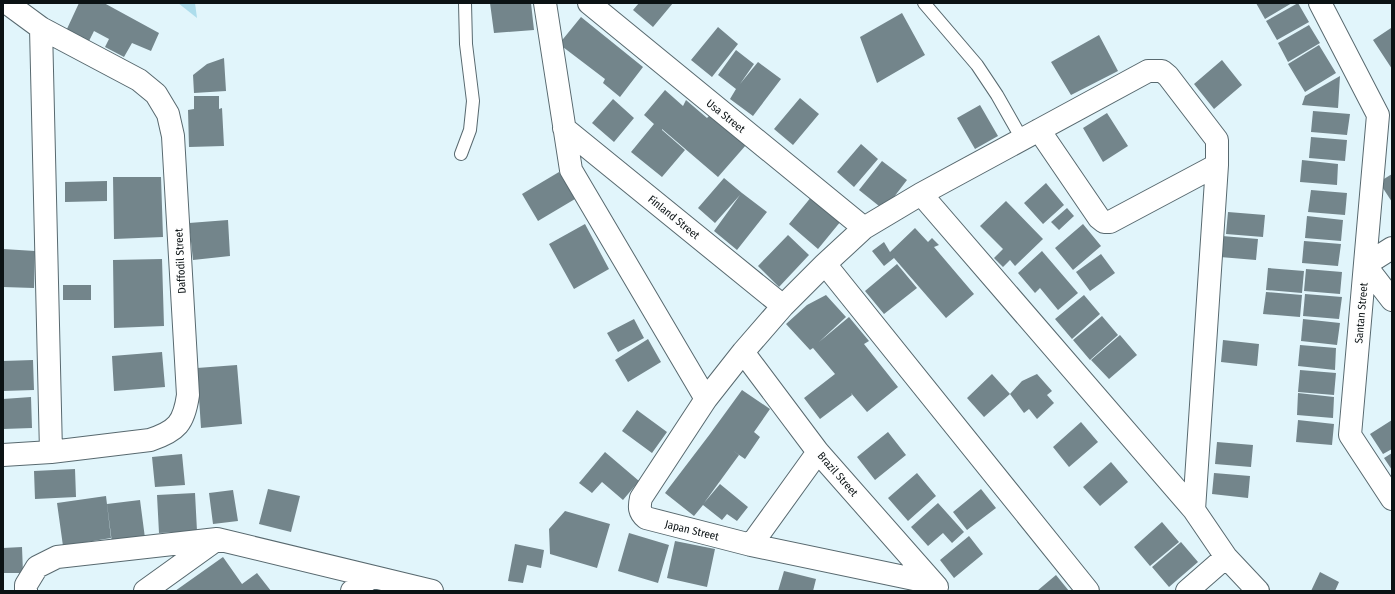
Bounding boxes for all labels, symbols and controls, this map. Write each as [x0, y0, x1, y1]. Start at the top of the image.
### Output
street label: Usa Street [704, 97, 748, 136]
street label: Finland Street [645, 193, 702, 242]
street label: Daffodil Street [172, 228, 189, 294]
street label: Santan Street [1352, 282, 1371, 344]
street label: Brazil Street [815, 449, 861, 499]
street label: Japan Street [664, 518, 721, 544]

